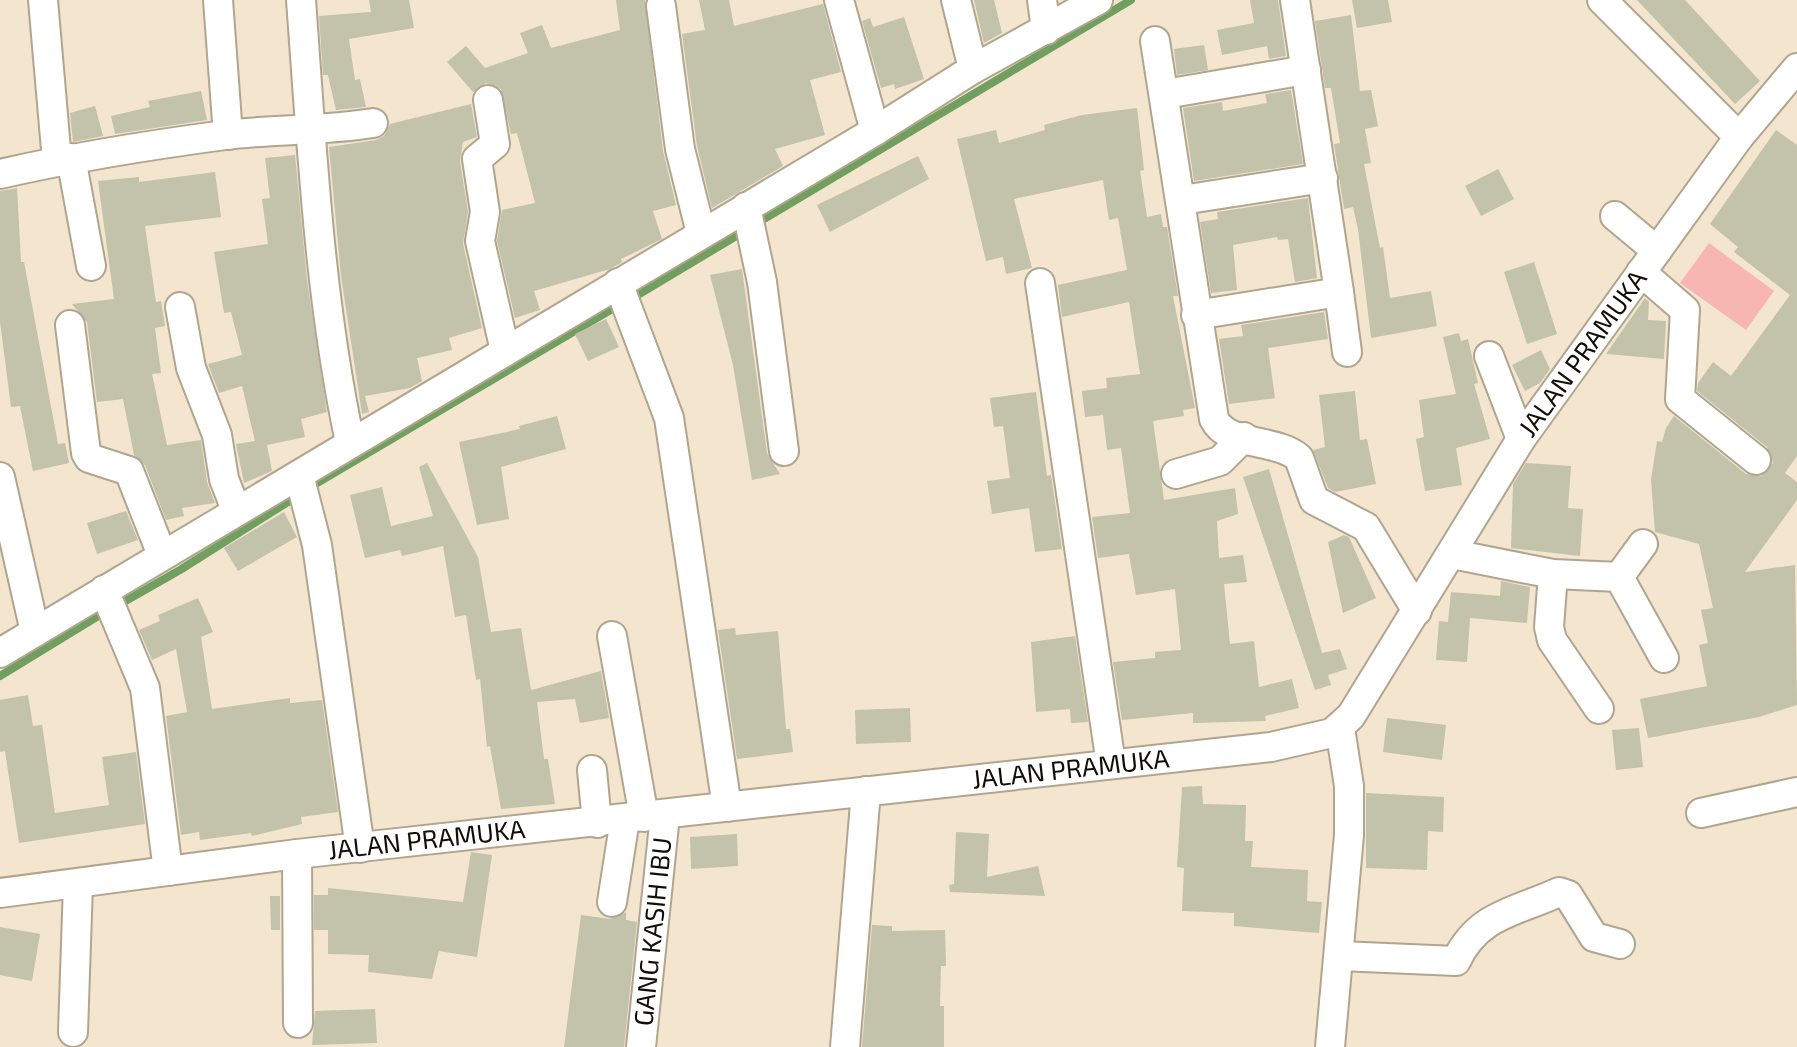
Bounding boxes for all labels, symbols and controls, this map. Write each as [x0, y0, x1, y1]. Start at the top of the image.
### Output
street label: JALAN PRAMUKA [1511, 263, 1652, 442]
street label: JALAN PRAMUKA [970, 741, 1171, 794]
street label: JALAN PRAMUKA [326, 812, 527, 864]
street label: GANG KASIH IBU [626, 836, 677, 1027]

